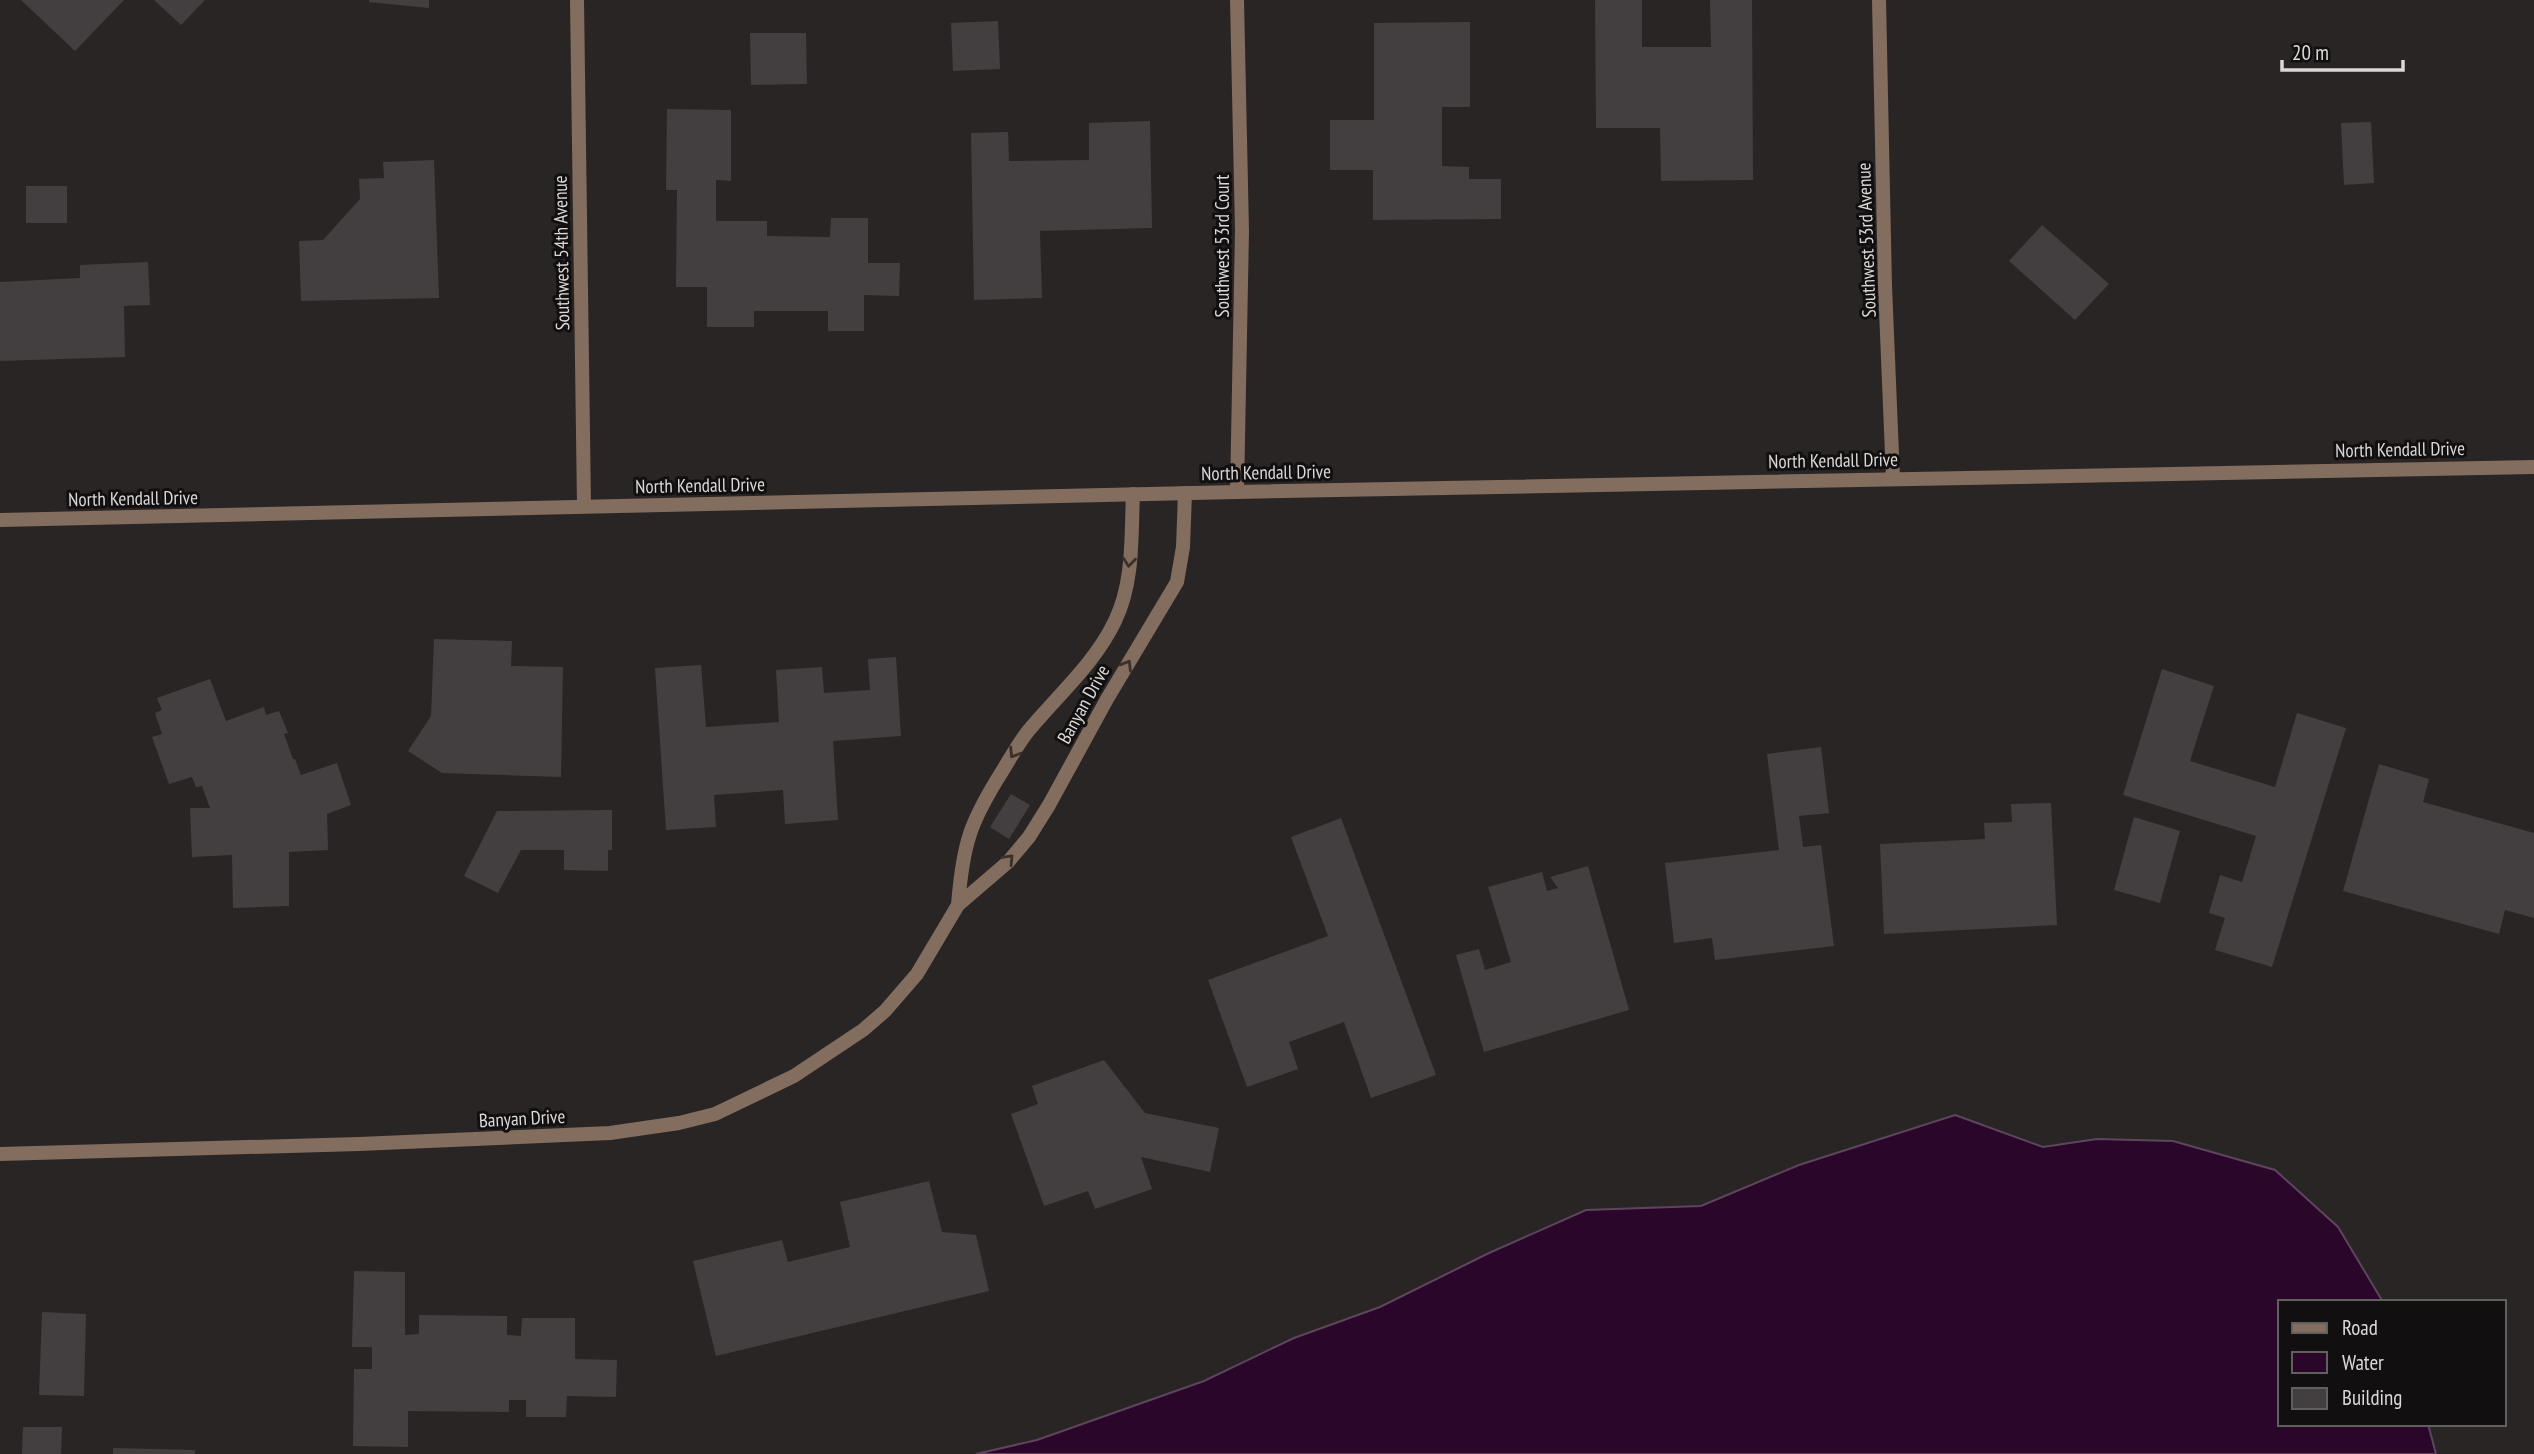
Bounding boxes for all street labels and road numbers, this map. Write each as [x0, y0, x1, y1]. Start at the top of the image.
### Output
street label: Southwest 53rd Avenue [1851, 162, 1881, 318]
street label: Southwest 53rd Court [1210, 174, 1234, 317]
street label: Southwest 54th Avenue [548, 175, 574, 331]
street label: North Kendall Drive [2335, 436, 2465, 462]
street label: North Kendall Drive [1768, 447, 1898, 473]
street label: North Kendall Drive [1201, 459, 1331, 485]
street label: North Kendall Drive [635, 472, 765, 498]
street label: North Kendall Drive [68, 485, 198, 511]
street label: Banyan Drive [1052, 660, 1115, 748]
street label: Banyan Drive [478, 1104, 566, 1132]

